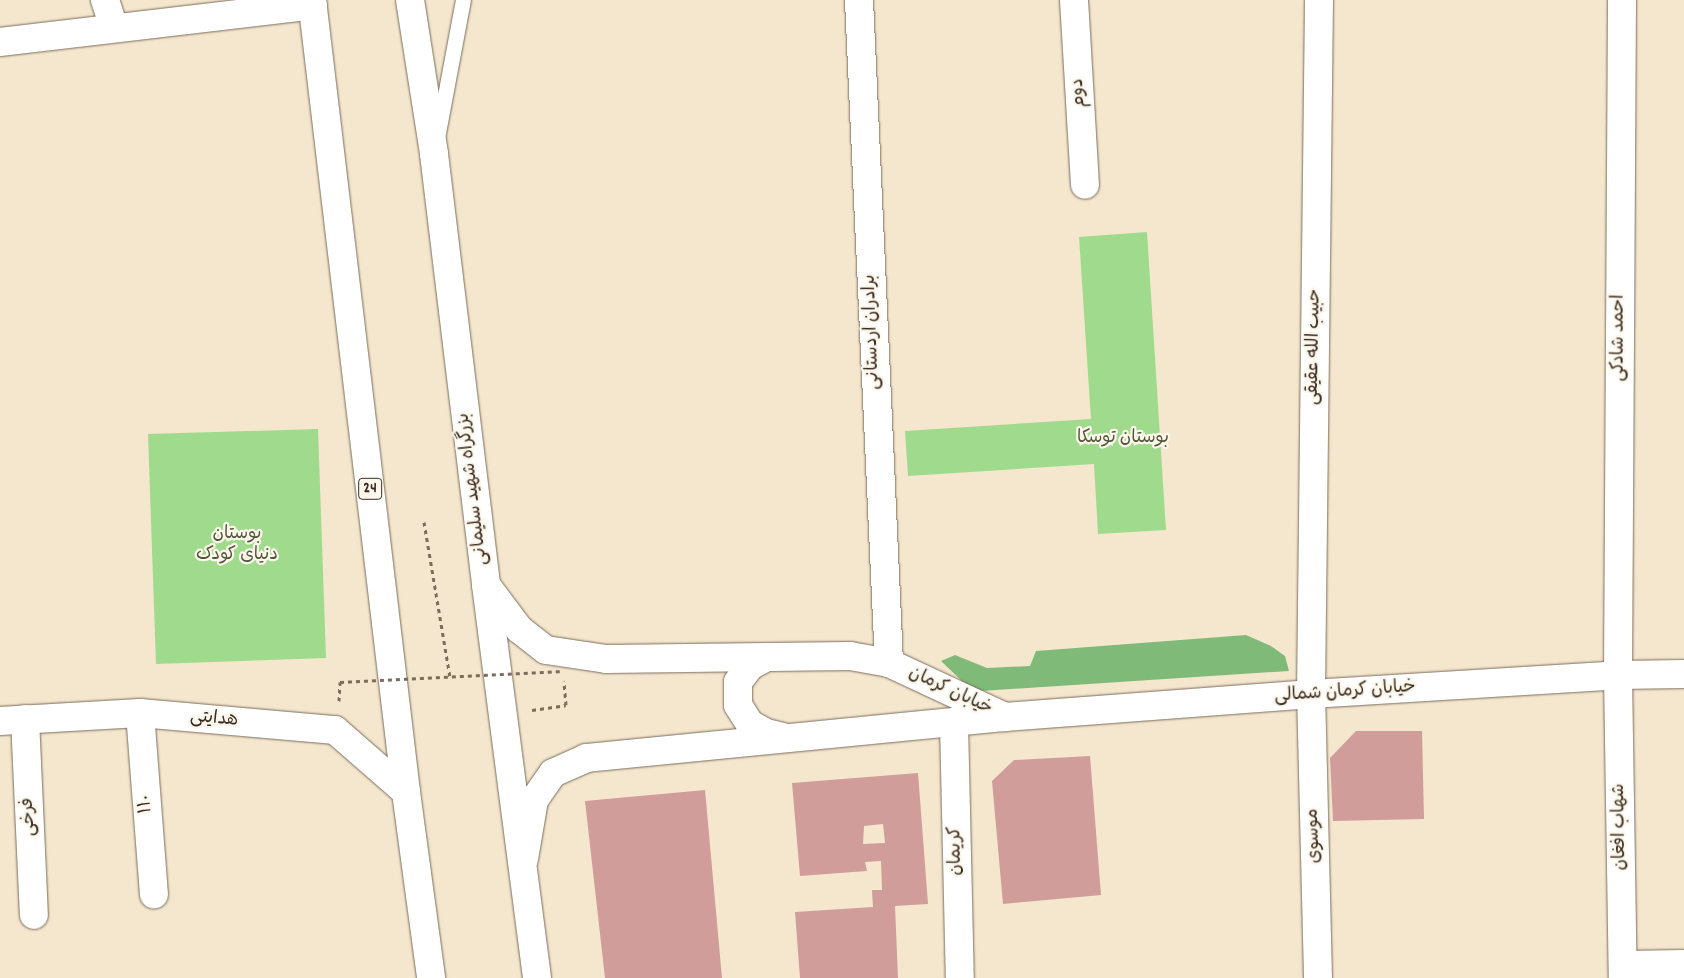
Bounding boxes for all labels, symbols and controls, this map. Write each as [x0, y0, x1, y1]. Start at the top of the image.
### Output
street label: دوم [1068, 78, 1092, 108]
street label: برادران اردستانی [860, 274, 886, 390]
street label: حبیب الله عقیقی [1303, 289, 1327, 405]
street label: احمد شادکی [1609, 294, 1631, 382]
street label: بزرگراه شهید سلیمانی [454, 411, 494, 567]
park label: بوستان توسکا [1077, 428, 1169, 450]
road number: 24 [358, 476, 382, 502]
park label: بوستان دنیای کودک [196, 525, 278, 568]
street label: خیابان کرمان [905, 663, 995, 721]
street label: خیابان کرمان شمالی [1274, 677, 1416, 709]
street label: هدایتی [189, 707, 239, 733]
street label: شهاب افغان [1609, 783, 1633, 871]
street label: ۱۱۰ [136, 794, 158, 814]
street label: فرخی [18, 797, 42, 837]
street label: موسوی [1303, 808, 1327, 864]
street label: کریمان [946, 826, 968, 876]

